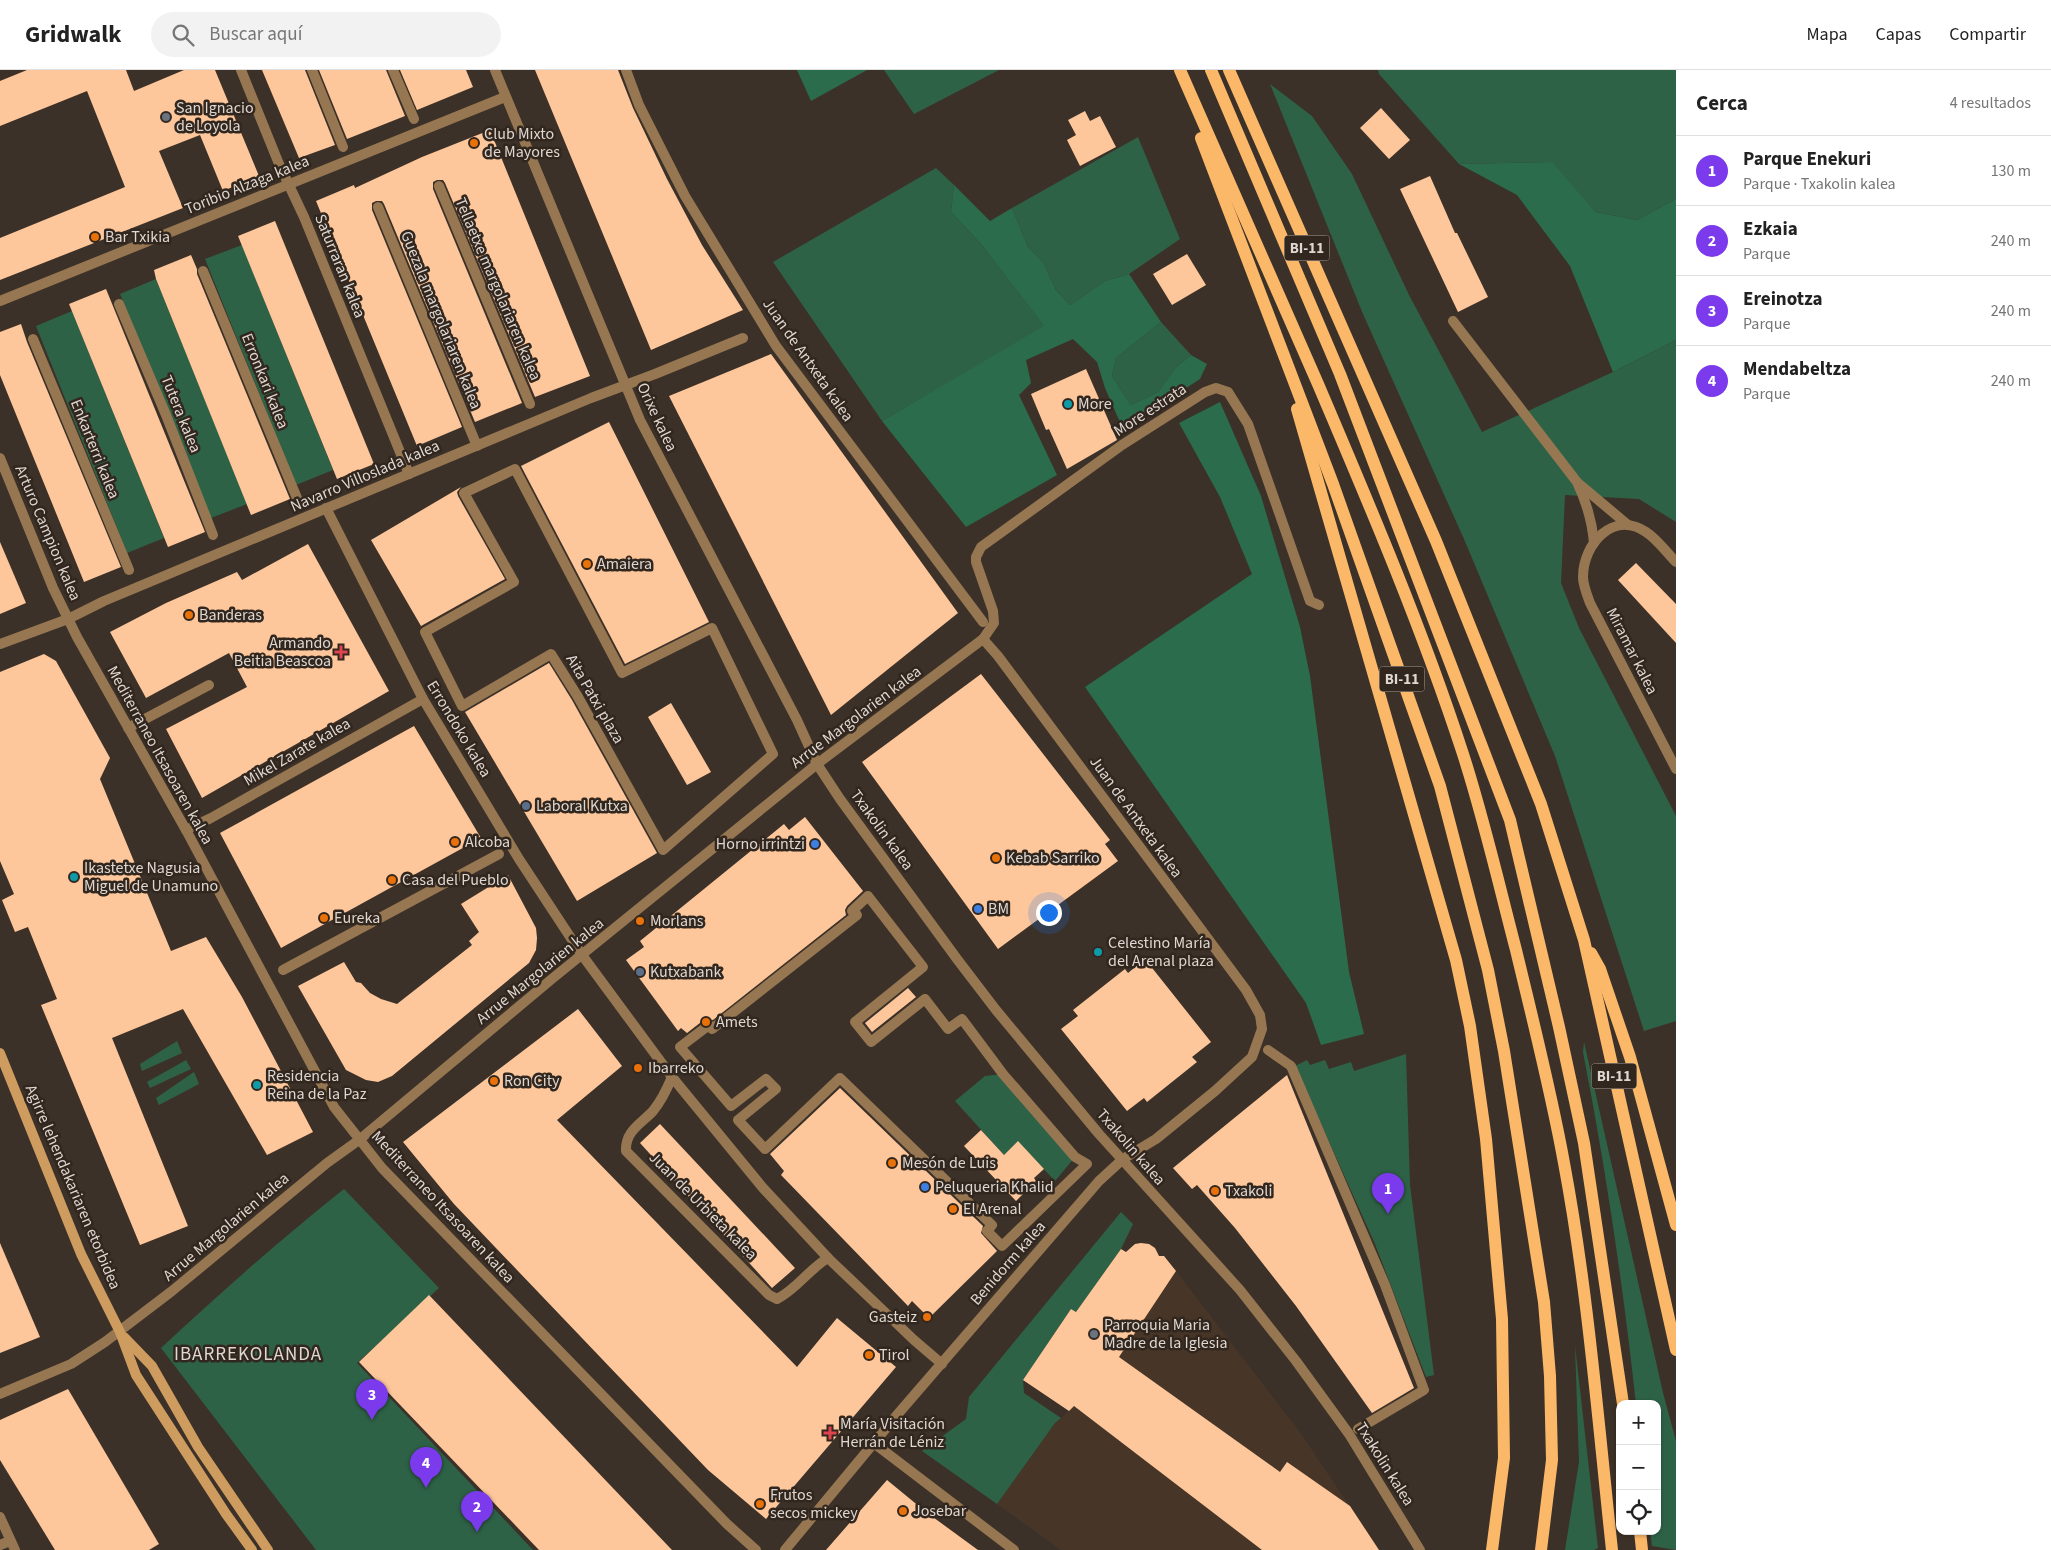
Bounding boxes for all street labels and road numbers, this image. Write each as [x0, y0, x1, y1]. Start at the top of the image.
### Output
street label: Toribio Alzaga kalea [182, 150, 312, 220]
street label: Tellaetxe margolariaren kalea [449, 194, 547, 384]
street label: Saturraran kalea [309, 211, 371, 321]
street label: Guezala margolariaren kalea [395, 228, 487, 412]
road number: BI-11 [1284, 236, 1330, 260]
street label: Juan de Antxeta kalea [757, 294, 859, 426]
street label: Erronkari kalea [236, 330, 294, 432]
street label: Tutera kalea [155, 372, 207, 456]
street label: More estrata [1109, 378, 1191, 442]
street label: Orixe kalea [631, 379, 683, 455]
street label: Enkarterri kalea [65, 396, 125, 502]
street label: Navarro Villoslada kalea [287, 435, 443, 517]
street label: Arturo Campion kalea [10, 462, 86, 604]
street label: Miramar kalea [1601, 604, 1663, 698]
street label: Aita Patxi plaza [560, 650, 630, 748]
street label: Arrue Margolarien kalea [786, 661, 926, 773]
street label: Mediterraneo Itsasoaren kalea [102, 662, 218, 848]
road number: BI-11 [1380, 666, 1424, 692]
street label: Errondoko kalea [421, 676, 497, 782]
street label: Mikel Zarate kalea [240, 713, 354, 791]
street label: Juan de Antxeta kalea [1084, 752, 1188, 882]
street label: Txakolin kalea [845, 785, 919, 875]
street label: Arrue Margolarien kalea [472, 913, 608, 1029]
road number: BI-11 [1592, 1064, 1636, 1088]
street label: Agirre lehendakariaren etorbidea [20, 1081, 126, 1293]
street label: Txakolin kalea [1092, 1104, 1170, 1190]
street label: Mediterraneo Itsasoaren kalea [366, 1126, 520, 1288]
street label: Juan de Urbieta kalea [644, 1147, 762, 1265]
street label: Arrue Margolarien kalea [158, 1168, 294, 1286]
street label: Benidorm kalea [965, 1216, 1051, 1310]
street label: Txakolin kalea [1351, 1418, 1419, 1510]

